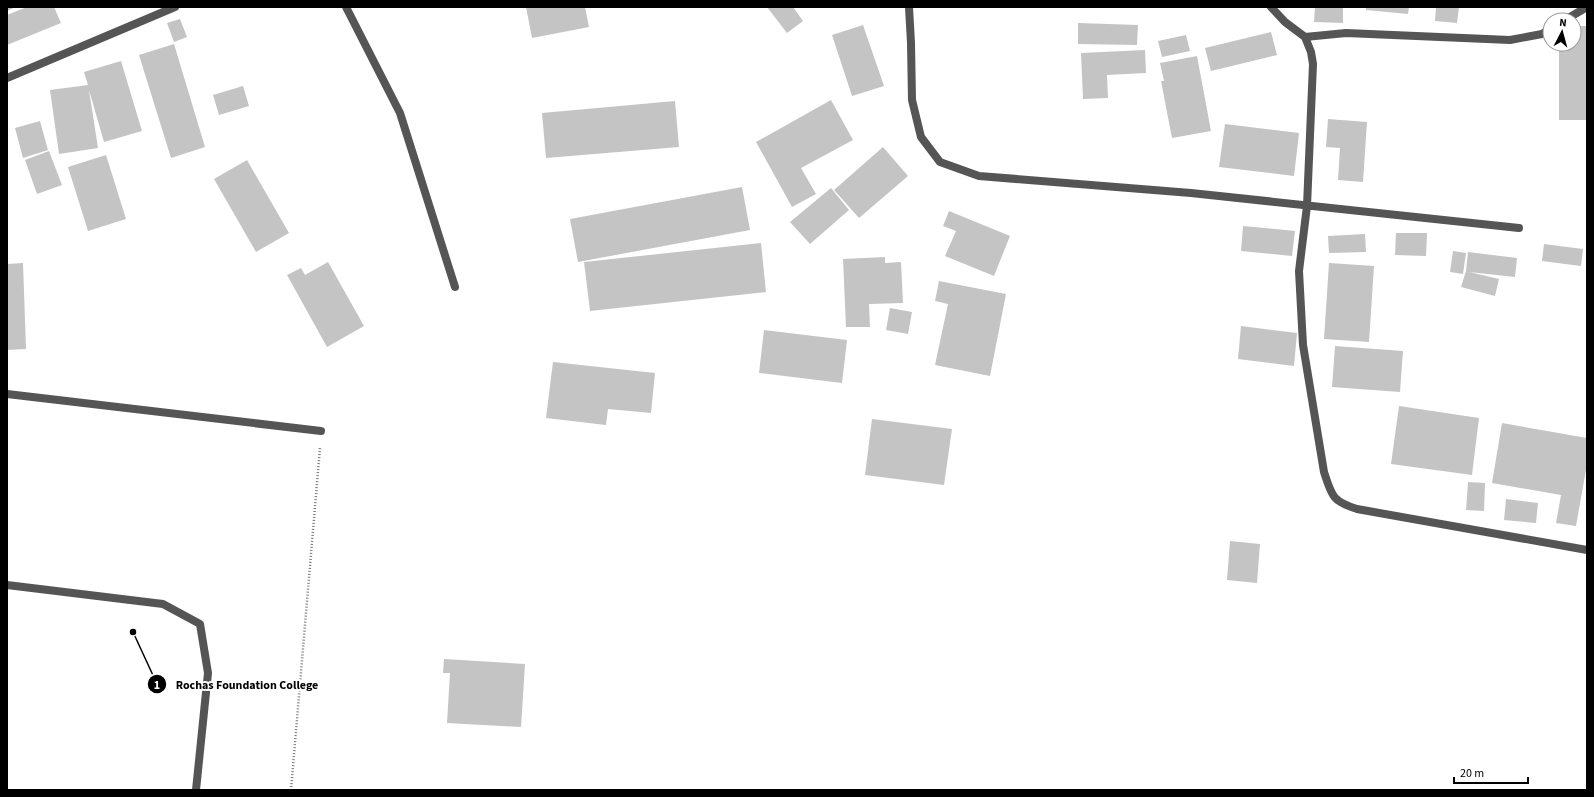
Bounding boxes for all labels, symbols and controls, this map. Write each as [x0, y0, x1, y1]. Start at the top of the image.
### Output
north arrow [1542, 12, 1582, 52]
text: N [1559, 15, 1567, 30]
callout: Rochas Foundation College [147, 672, 326, 696]
text: 1 [154, 677, 160, 694]
text: Rochas Foundation College [176, 677, 318, 694]
scale bar [1454, 759, 1528, 785]
text: 20 m [1460, 765, 1484, 782]

